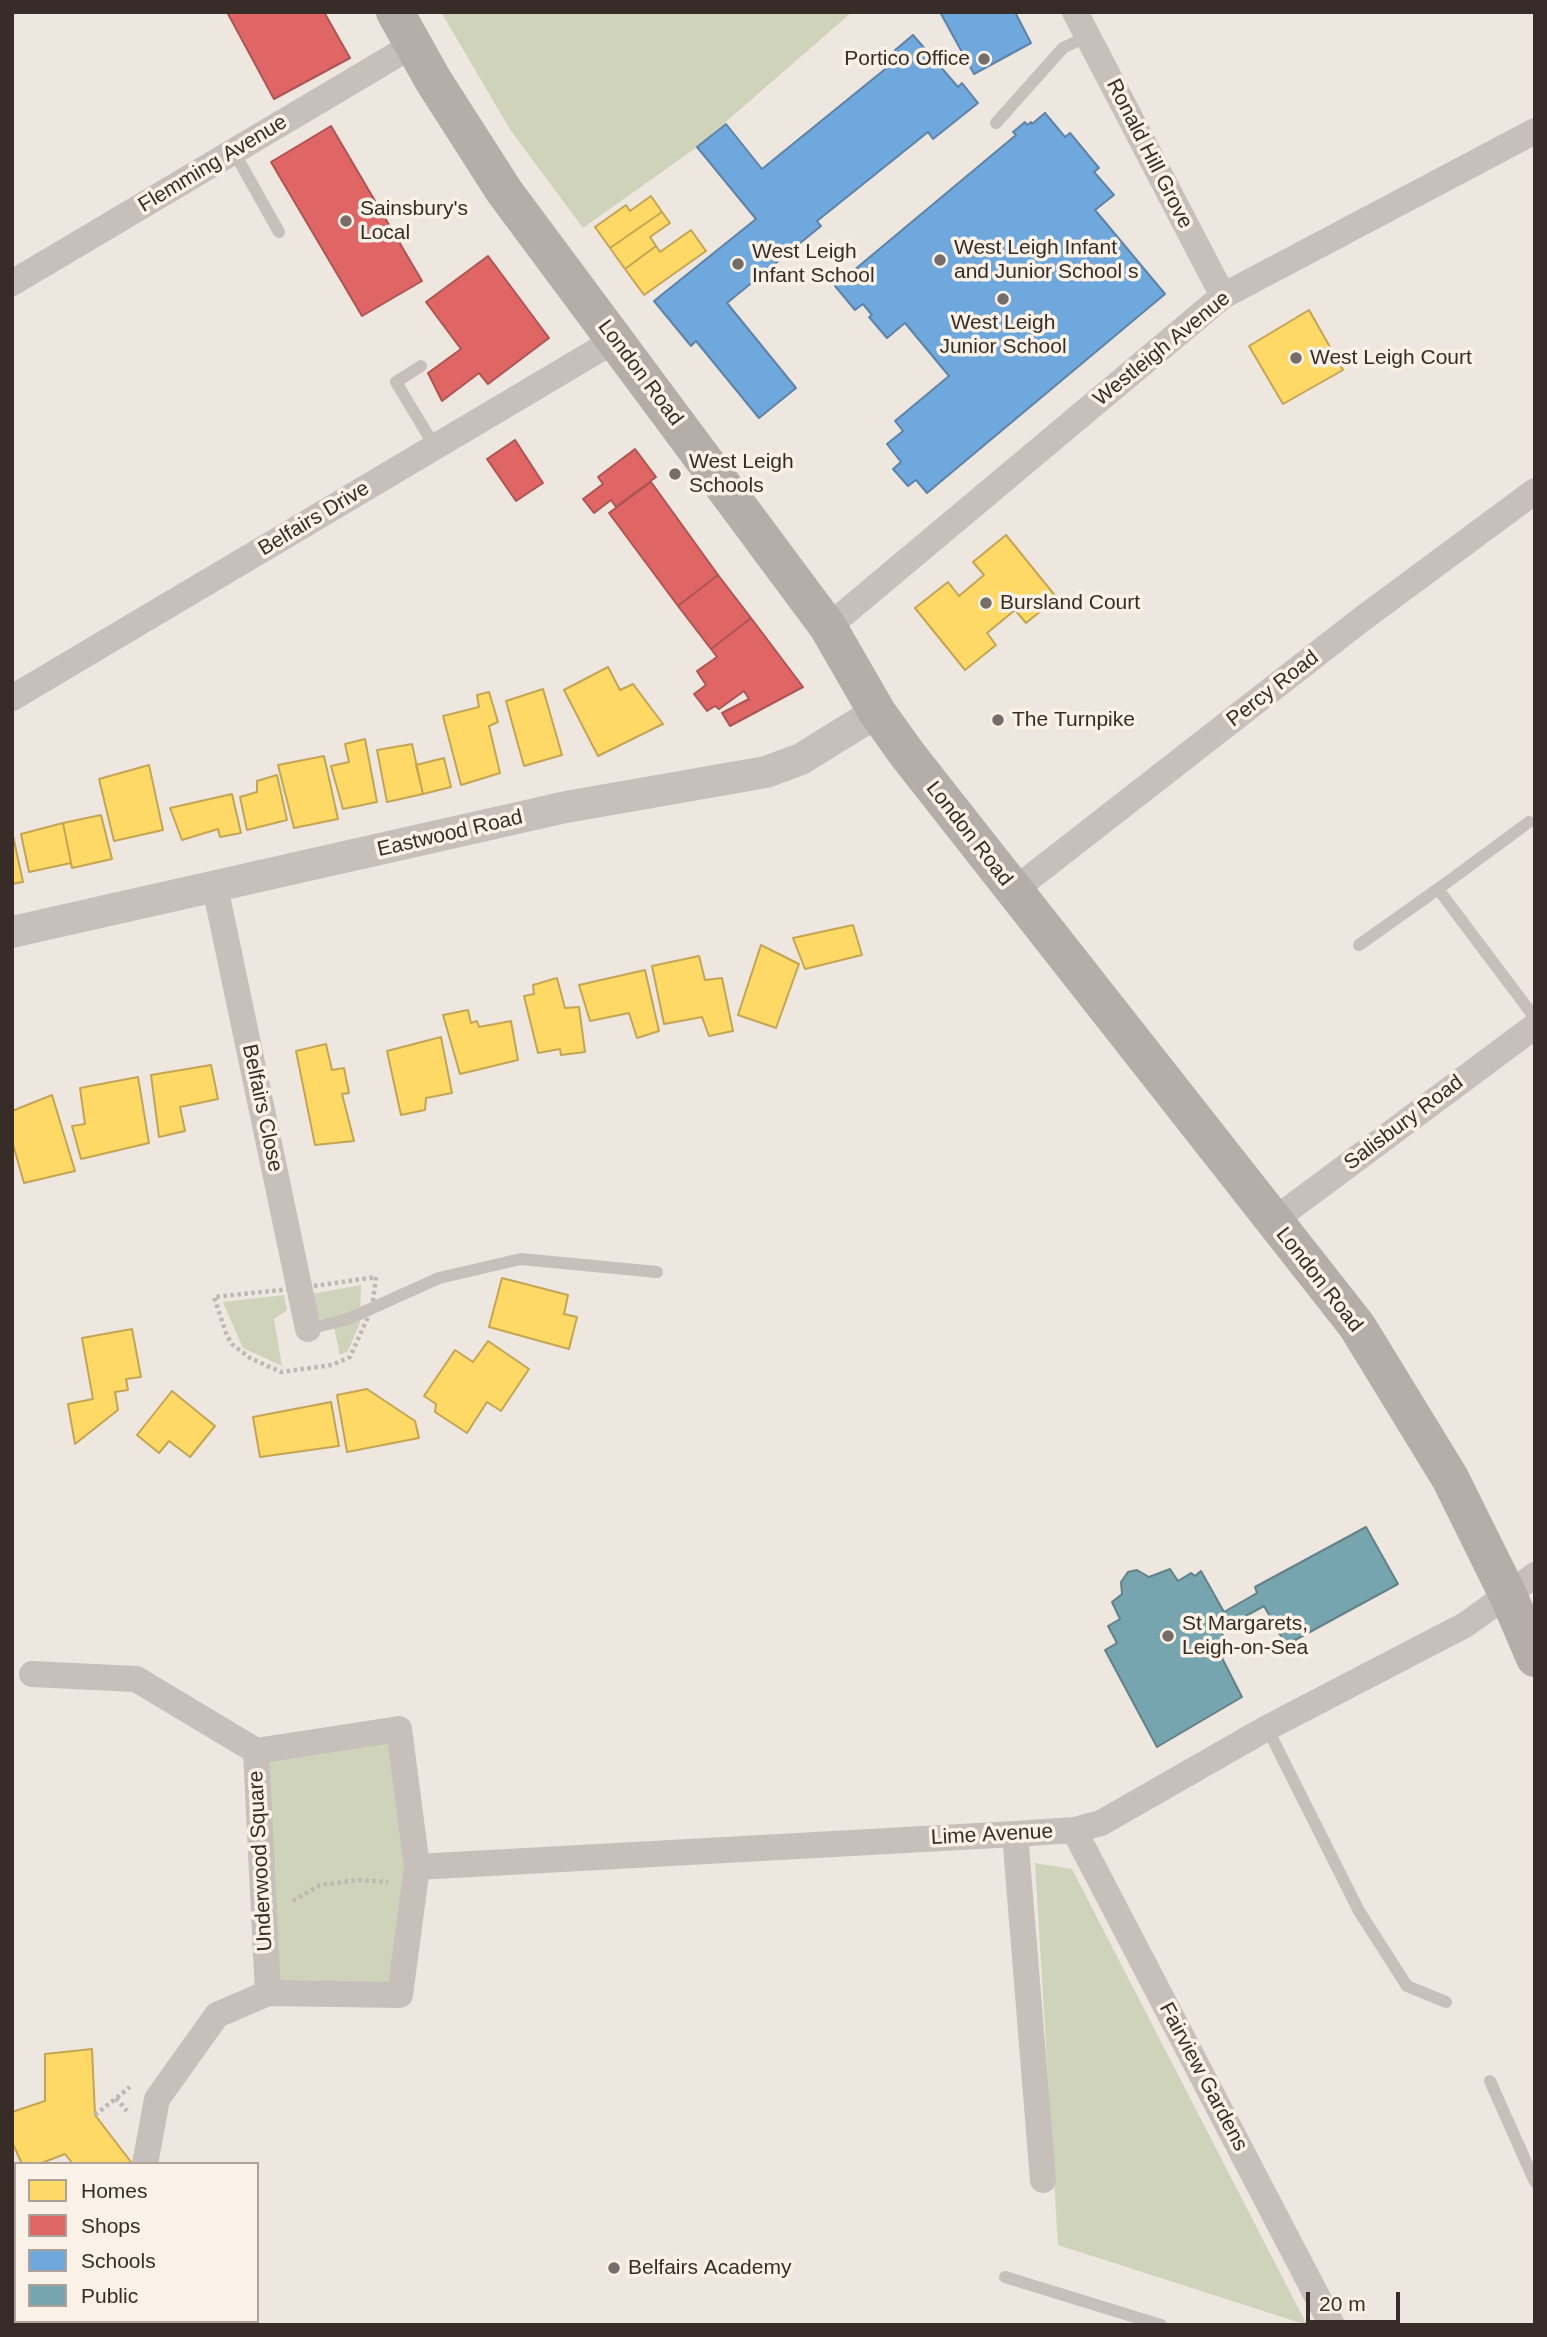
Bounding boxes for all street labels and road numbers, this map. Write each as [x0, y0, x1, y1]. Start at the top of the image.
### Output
street label: Ronald Hill Grove [1100, 75, 1198, 233]
street label: Flemming Avenue [134, 110, 292, 218]
street label: Westleigh Avenue [1089, 286, 1235, 412]
street label: London Road [592, 315, 688, 431]
street label: Belfairs Drive [254, 476, 374, 562]
street label: Percy Road [1222, 645, 1324, 733]
street label: London Road [920, 777, 1018, 891]
street label: Eastwood Road [375, 805, 525, 863]
street label: Belfairs Close [236, 1042, 288, 1174]
street label: Salisbury Road [1340, 1070, 1468, 1176]
street label: London Road [1270, 1223, 1368, 1337]
street label: Underwood Square [244, 1770, 278, 1952]
street label: Lime Avenue [930, 1819, 1054, 1851]
street label: Fairview Gardens [1153, 1998, 1253, 2156]

